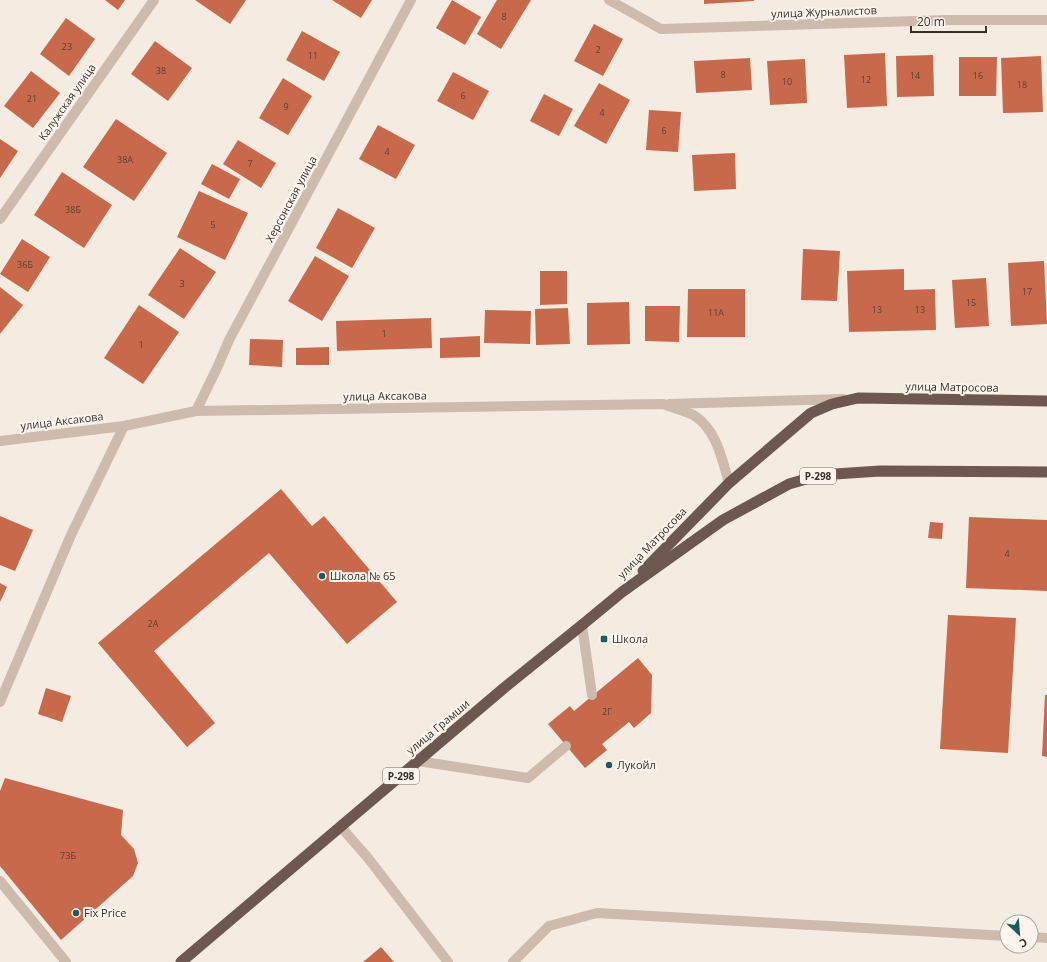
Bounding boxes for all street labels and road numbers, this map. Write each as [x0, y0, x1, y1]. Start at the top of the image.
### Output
street label: улица Журналистов [771, 2, 877, 21]
street label: Калужская улица [34, 60, 99, 143]
street label: Херсонская улица [261, 153, 320, 245]
street label: улица Матросова [905, 378, 999, 395]
street label: улица Аксакова [343, 387, 427, 404]
street label: улица Аксакова [20, 408, 104, 433]
road number: Р-298 [800, 468, 836, 484]
street label: улица Матросова [614, 504, 690, 581]
street label: улица Грамши [403, 696, 472, 757]
road number: Р-298 [383, 768, 419, 784]

